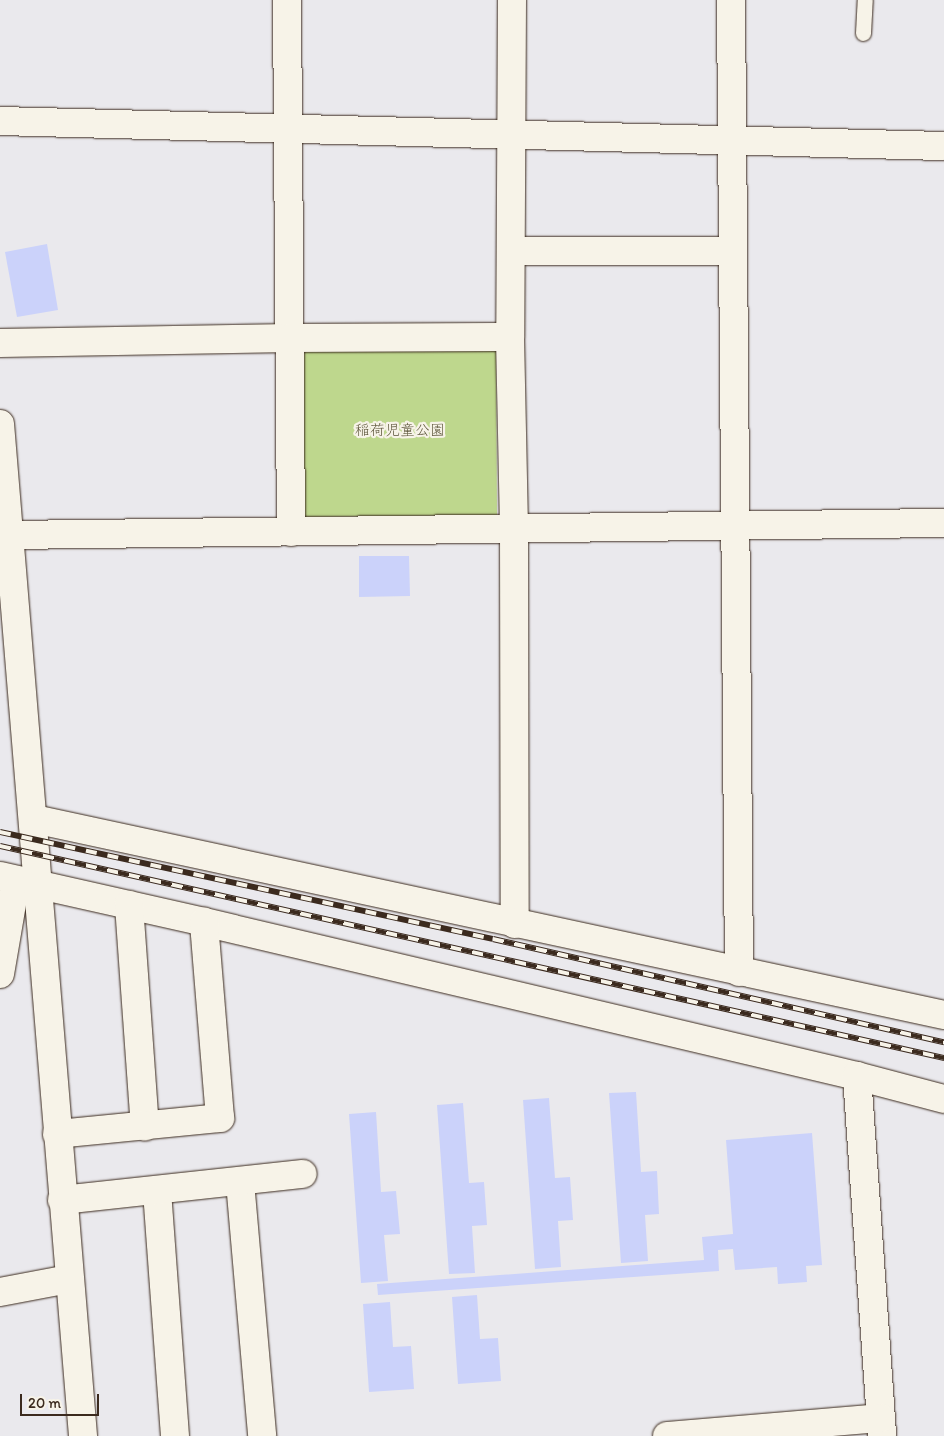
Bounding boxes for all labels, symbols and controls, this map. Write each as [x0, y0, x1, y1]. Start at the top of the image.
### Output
park label: 稲荷児童公園 [355, 422, 445, 440]
scale bar [22, 1384, 101, 1416]
text: 20 m [28, 1394, 61, 1412]

